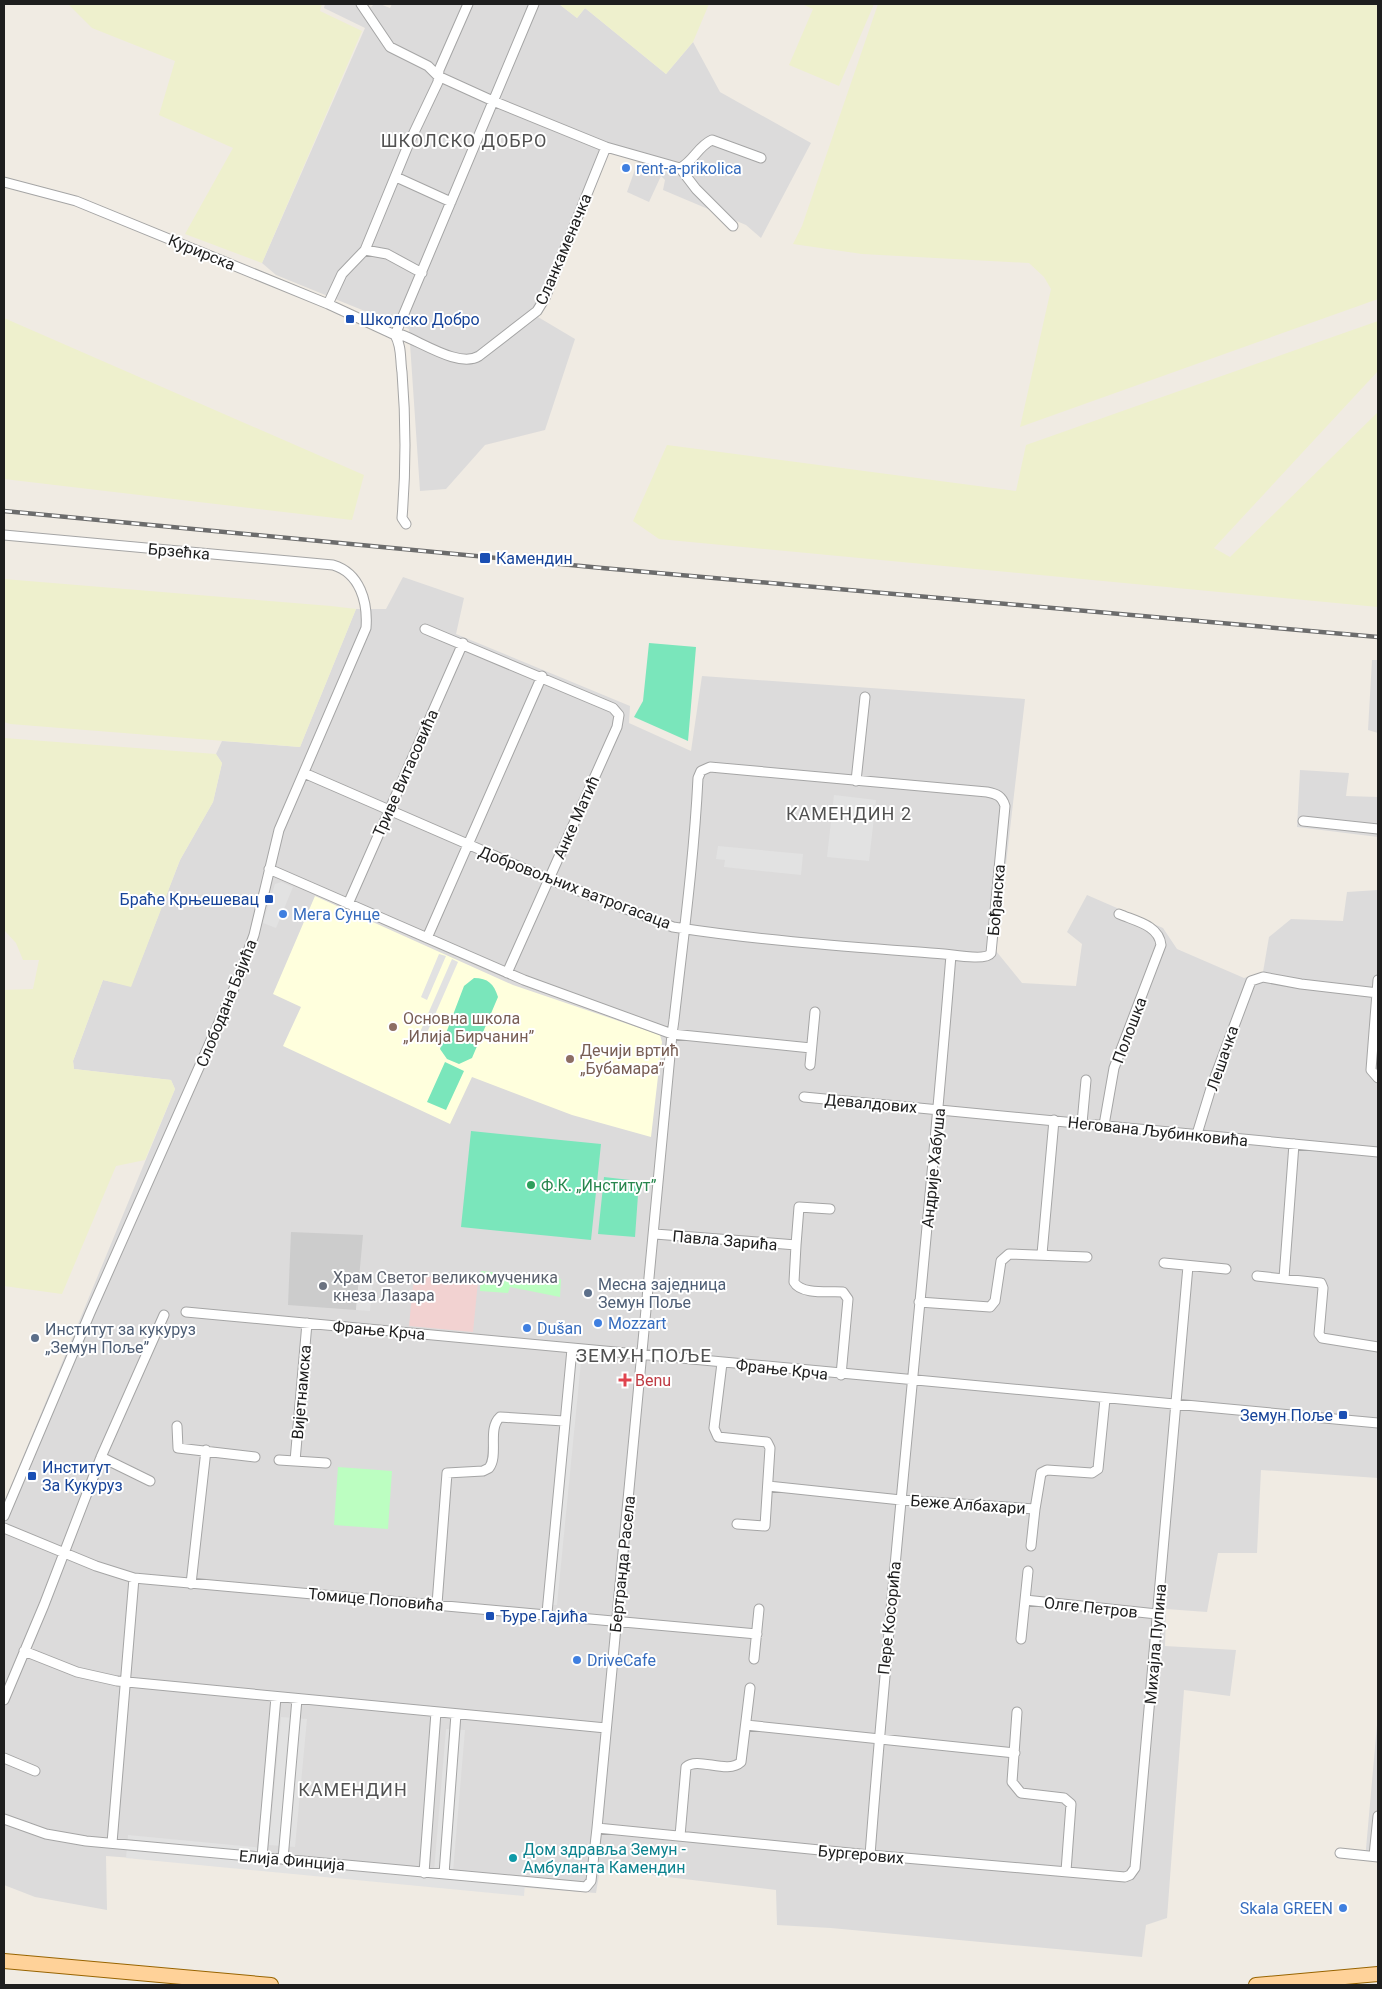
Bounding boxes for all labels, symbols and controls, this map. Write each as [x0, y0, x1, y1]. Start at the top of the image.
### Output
district label: ШКОЛСКО ДОБРО [381, 130, 547, 151]
place label: rent-a-prikolica [636, 159, 742, 178]
marker: rent-a-prikolica [620, 162, 632, 174]
street label: Сланкаменачка [531, 191, 596, 308]
street label: Курирска [166, 230, 238, 274]
place label: Школско Добро [360, 310, 480, 329]
marker: Школско Добро [344, 313, 356, 325]
street label: Брзећка [147, 539, 211, 564]
place label: Камендин [496, 549, 573, 568]
marker: Камендин [478, 551, 492, 565]
street label: Триве Витасовића [369, 706, 442, 840]
street label: Анке Матић [550, 773, 603, 862]
district label: КАМЕНДИН 2 [786, 803, 912, 824]
street label: Добровољних ватрогасаца [476, 842, 674, 933]
street label: Бођанска [984, 864, 1009, 937]
place label: Браће Крњешевац [120, 890, 260, 909]
marker: Браће Крњешевац [263, 893, 275, 905]
place label: Мега Сунце [293, 905, 380, 924]
marker: Мега Сунце [277, 908, 289, 920]
street label: Слободана Бајића [192, 937, 261, 1070]
street label: Полошка [1108, 995, 1151, 1066]
place label: Основна школа „Илија Бирчанин” [403, 1009, 534, 1046]
marker: Основна школа „Илија Бирчанин” [387, 1021, 399, 1033]
street label: Лешачка [1202, 1023, 1242, 1093]
place label: Дечији вртић „Бубамара” [580, 1041, 679, 1078]
marker: Дечији вртић „Бубамара” [564, 1053, 576, 1065]
street label: Девалдових [824, 1090, 918, 1117]
street label: Андрије Хабуша [918, 1107, 949, 1229]
street label: Негована Љубинковића [1067, 1113, 1249, 1150]
place label: Ф.К. „Институт” [541, 1176, 657, 1195]
marker: Ф.К. „Институт” [525, 1179, 537, 1191]
street label: Павла Зарића [672, 1226, 778, 1255]
place label: Храм Светог великомученика кнеза Лазара [333, 1268, 558, 1305]
place label: Месна заједница Земун Поље [598, 1275, 726, 1312]
marker: Храм Светог великомученика кнеза Лазара [317, 1280, 329, 1292]
marker: Месна заједница Земун Поље [582, 1287, 594, 1299]
place label: Mozzart [608, 1314, 667, 1333]
street label: Фрање Крча [332, 1317, 426, 1344]
marker: Mozzart [592, 1317, 604, 1329]
place label: Dušan [537, 1319, 582, 1338]
place label: Институт за кукуруз „Земун Поље” [45, 1320, 196, 1357]
marker: Dušan [521, 1322, 533, 1334]
marker: Институт за кукуруз „Земун Поље” [29, 1332, 41, 1344]
street label: Вијетнамска [288, 1344, 315, 1440]
district label: ЗЕМУН ПОЉЕ [576, 1344, 712, 1367]
street label: Фрање Крча [735, 1355, 829, 1384]
place label: Benu [635, 1371, 671, 1390]
marker: Benu [619, 1374, 631, 1386]
place label: Земун Поље [1240, 1406, 1333, 1425]
marker: Земун Поље [1337, 1409, 1349, 1421]
place label: Институт За Кукуруз [42, 1458, 123, 1495]
marker: Институт За Кукуруз [26, 1470, 38, 1482]
street label: Беже Албахари [910, 1491, 1026, 1518]
street label: Бертранда Расела [606, 1495, 639, 1633]
street label: Пере Косорића [874, 1560, 905, 1676]
street label: Михајла Пупина [1141, 1583, 1170, 1705]
street label: Томице Поповића [307, 1584, 445, 1615]
street label: Олге Петров [1043, 1593, 1139, 1622]
place label: Ђуре Гајића [500, 1607, 588, 1626]
marker: Ђуре Гајића [484, 1610, 496, 1622]
place label: DriveCafe [587, 1651, 656, 1670]
marker: DriveCafe [571, 1654, 583, 1666]
district label: КАМЕНДИН [298, 1779, 408, 1800]
place label: Дом здравља Земун - Амбуланта Камендин [523, 1840, 686, 1877]
street label: Бургерових [817, 1841, 905, 1868]
street label: Елија Финција [238, 1846, 346, 1875]
marker: Дом здравља Земун - Амбуланта Камендин [507, 1852, 519, 1864]
place label: Skala GREEN [1240, 1899, 1333, 1918]
marker: Skala GREEN [1337, 1902, 1349, 1914]

